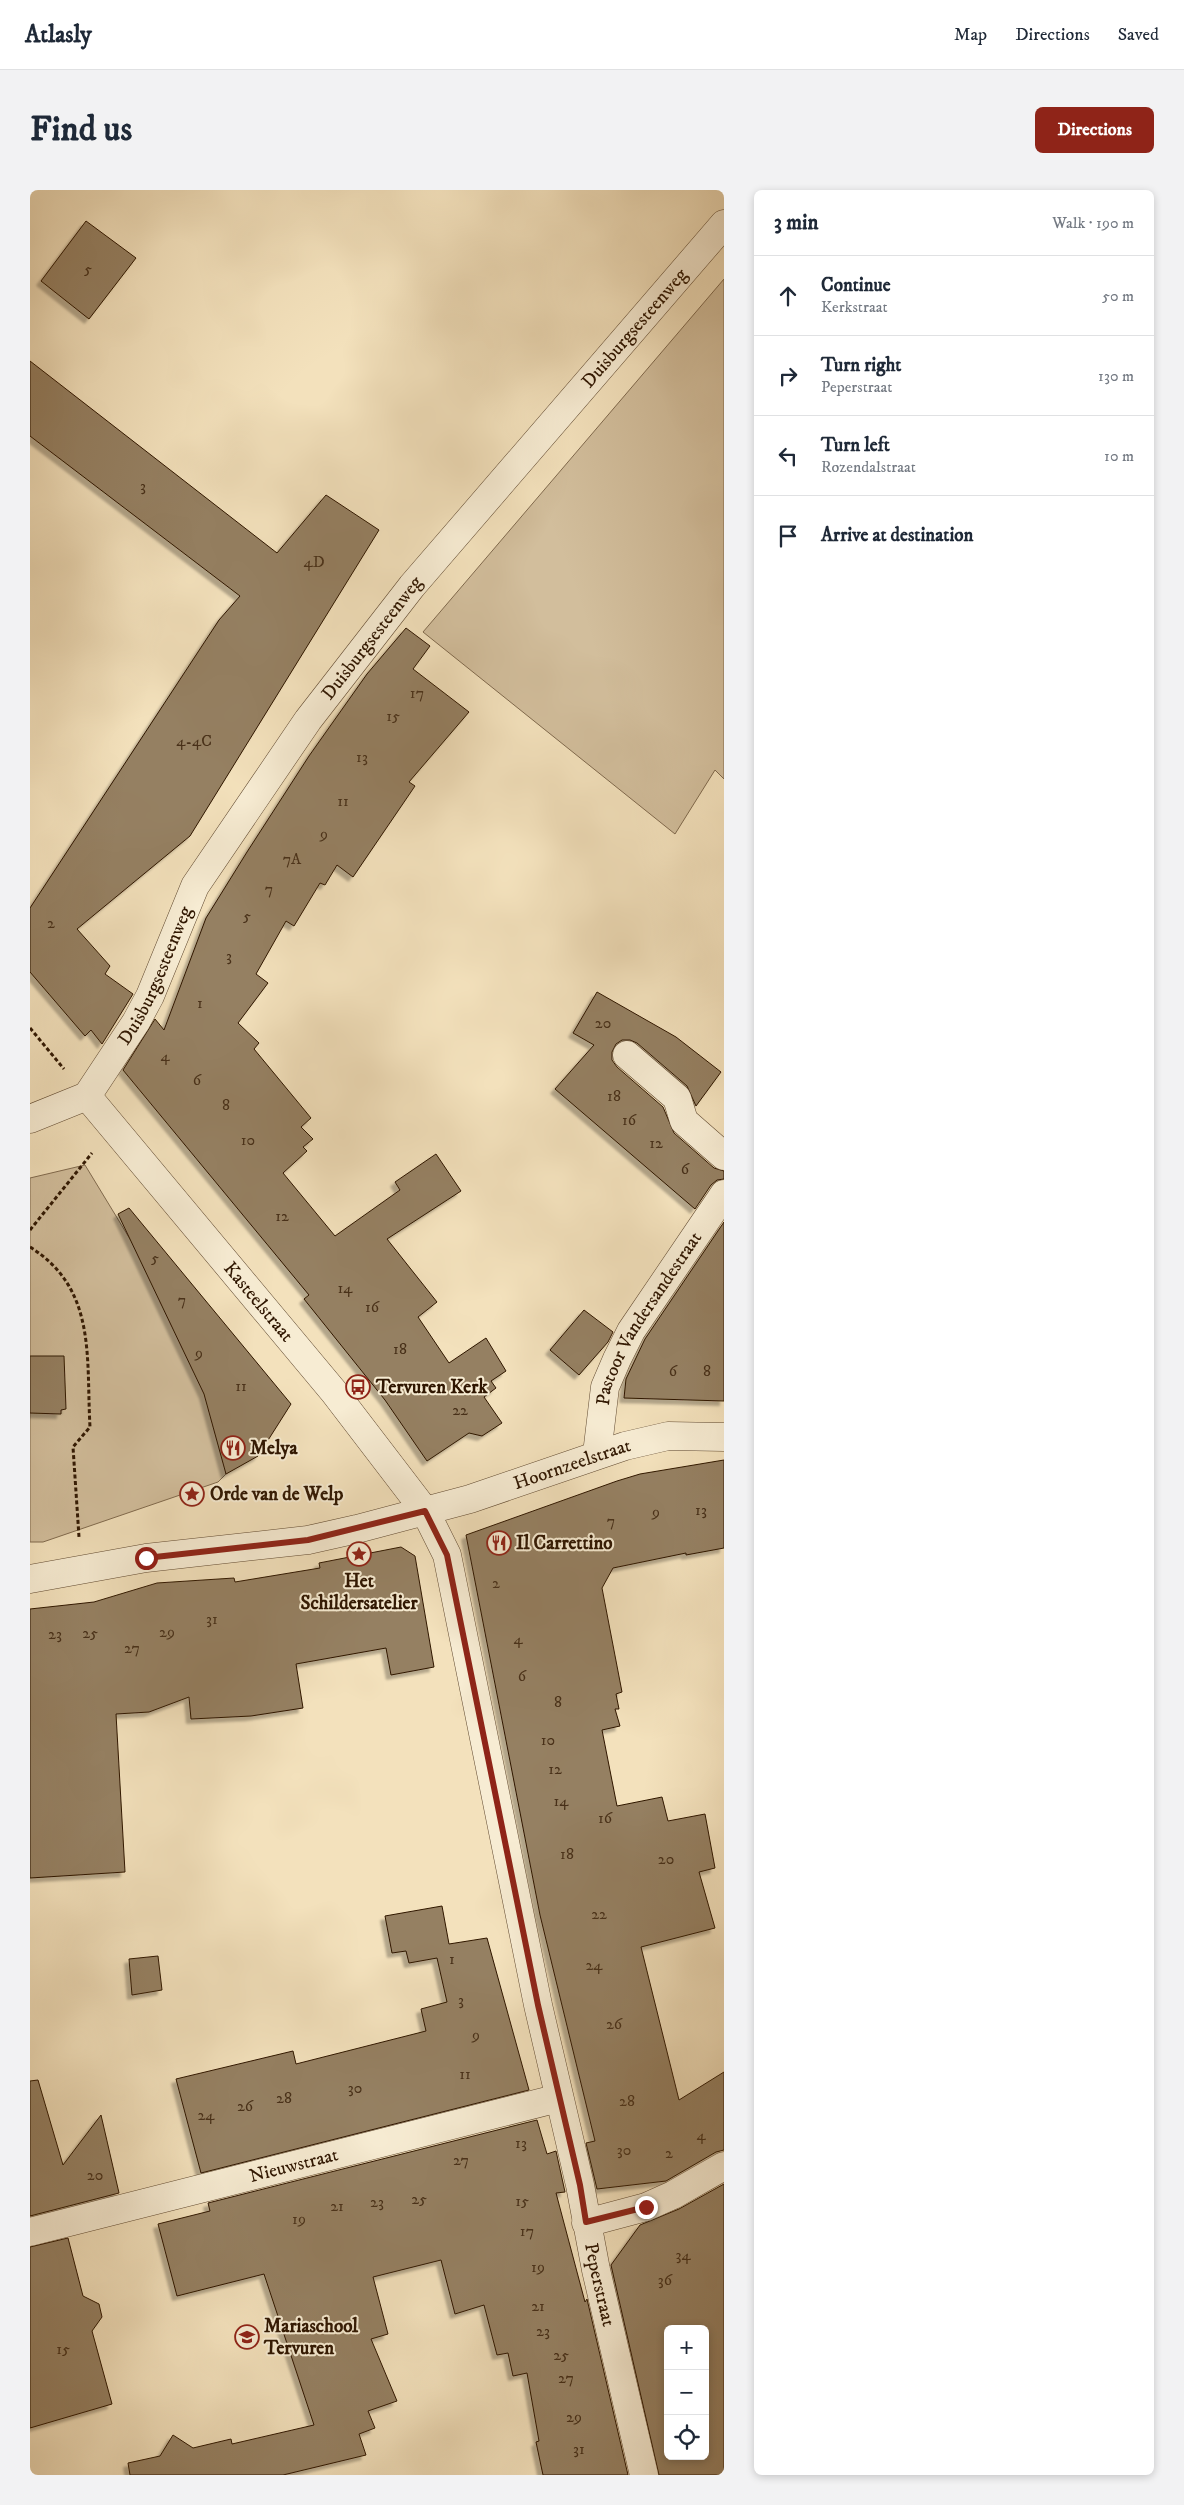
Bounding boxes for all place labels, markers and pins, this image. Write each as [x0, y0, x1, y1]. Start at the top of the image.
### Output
bus stop icon: Tervuren Kerk [345, 1374, 371, 1400]
place label: Tervuren Kerk [375, 1376, 488, 1399]
restaurant icon: Melya [220, 1435, 246, 1461]
place label: Melya [250, 1437, 298, 1460]
place icon: Orde van de Welp [179, 1481, 205, 1507]
place label: Orde van de Welp [210, 1483, 344, 1506]
restaurant icon: Il Carrettino [486, 1530, 512, 1556]
place label: Il Carrettino [516, 1532, 613, 1555]
place icon: Het Schildersatelier [346, 1541, 372, 1567]
place label: Het Schildersatelier [300, 1570, 418, 1615]
place label: Mariaschool Tervuren [263, 2315, 358, 2360]
school or university icon: Mariaschool Tervuren [234, 2324, 260, 2350]

